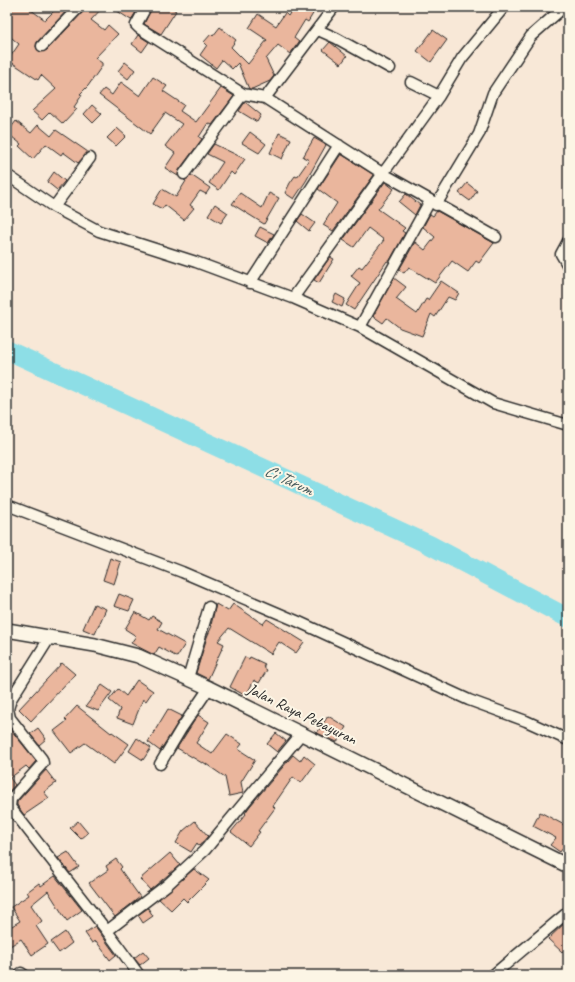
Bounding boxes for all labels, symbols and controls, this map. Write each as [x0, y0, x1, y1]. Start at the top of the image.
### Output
water label: Ci Tarum [262, 460, 318, 501]
street label: Jalan Raya Pebayuran [243, 678, 361, 750]

